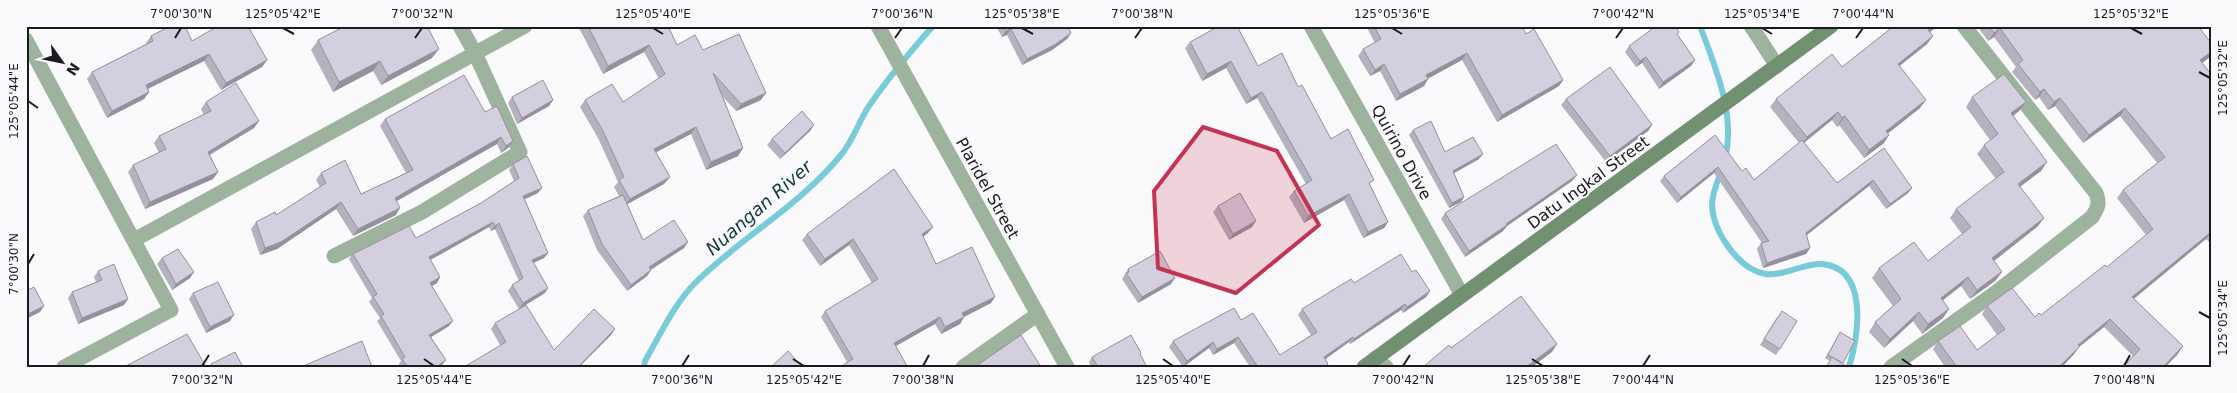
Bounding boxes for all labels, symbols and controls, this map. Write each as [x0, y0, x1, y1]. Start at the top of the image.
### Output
text: 7°00'30"N [150, 7, 212, 21]
text: 125°05'42"E [245, 7, 321, 21]
text: 7°00'32"N [391, 7, 453, 21]
text: 125°05'40"E [615, 7, 691, 21]
text: 7°00'36"N [871, 7, 933, 21]
text: 125°05'38"E [984, 7, 1060, 21]
text: 7°00'38"N [1111, 7, 1173, 21]
text: 125°05'36"E [1354, 7, 1430, 21]
text: 7°00'42"N [1592, 7, 1654, 21]
text: 125°05'34"E [1724, 7, 1800, 21]
text: 7°00'44"N [1832, 7, 1894, 21]
text: 125°05'32"E [2093, 7, 2169, 21]
north arrow [38, 38, 88, 88]
text: 125°05'32"E [2216, 40, 2230, 116]
text: N [63, 60, 83, 78]
text: 125°05'44"E [7, 63, 21, 139]
street label: Quirino Drive [1368, 101, 1436, 203]
street label: Datu Ingkal Street [1524, 132, 1653, 233]
street label: Plaridel Street [952, 134, 1023, 242]
water label: Nuangan River [701, 155, 817, 259]
text: 7°00'30"N [7, 233, 21, 295]
text: 125°05'34"E [2216, 280, 2230, 356]
text: 7°00'32"N [171, 373, 233, 387]
text: 125°05'44"E [396, 373, 472, 387]
text: 7°00'36"N [651, 373, 713, 387]
text: 125°05'42"E [766, 373, 842, 387]
text: 7°00'38"N [892, 373, 954, 387]
text: 125°05'40"E [1135, 373, 1211, 387]
text: 7°00'42"N [1372, 373, 1434, 387]
text: 125°05'38"E [1505, 373, 1581, 387]
text: 7°00'44"N [1612, 373, 1674, 387]
text: 125°05'36"E [1874, 373, 1950, 387]
text: 7°00'48"N [2093, 373, 2155, 387]

